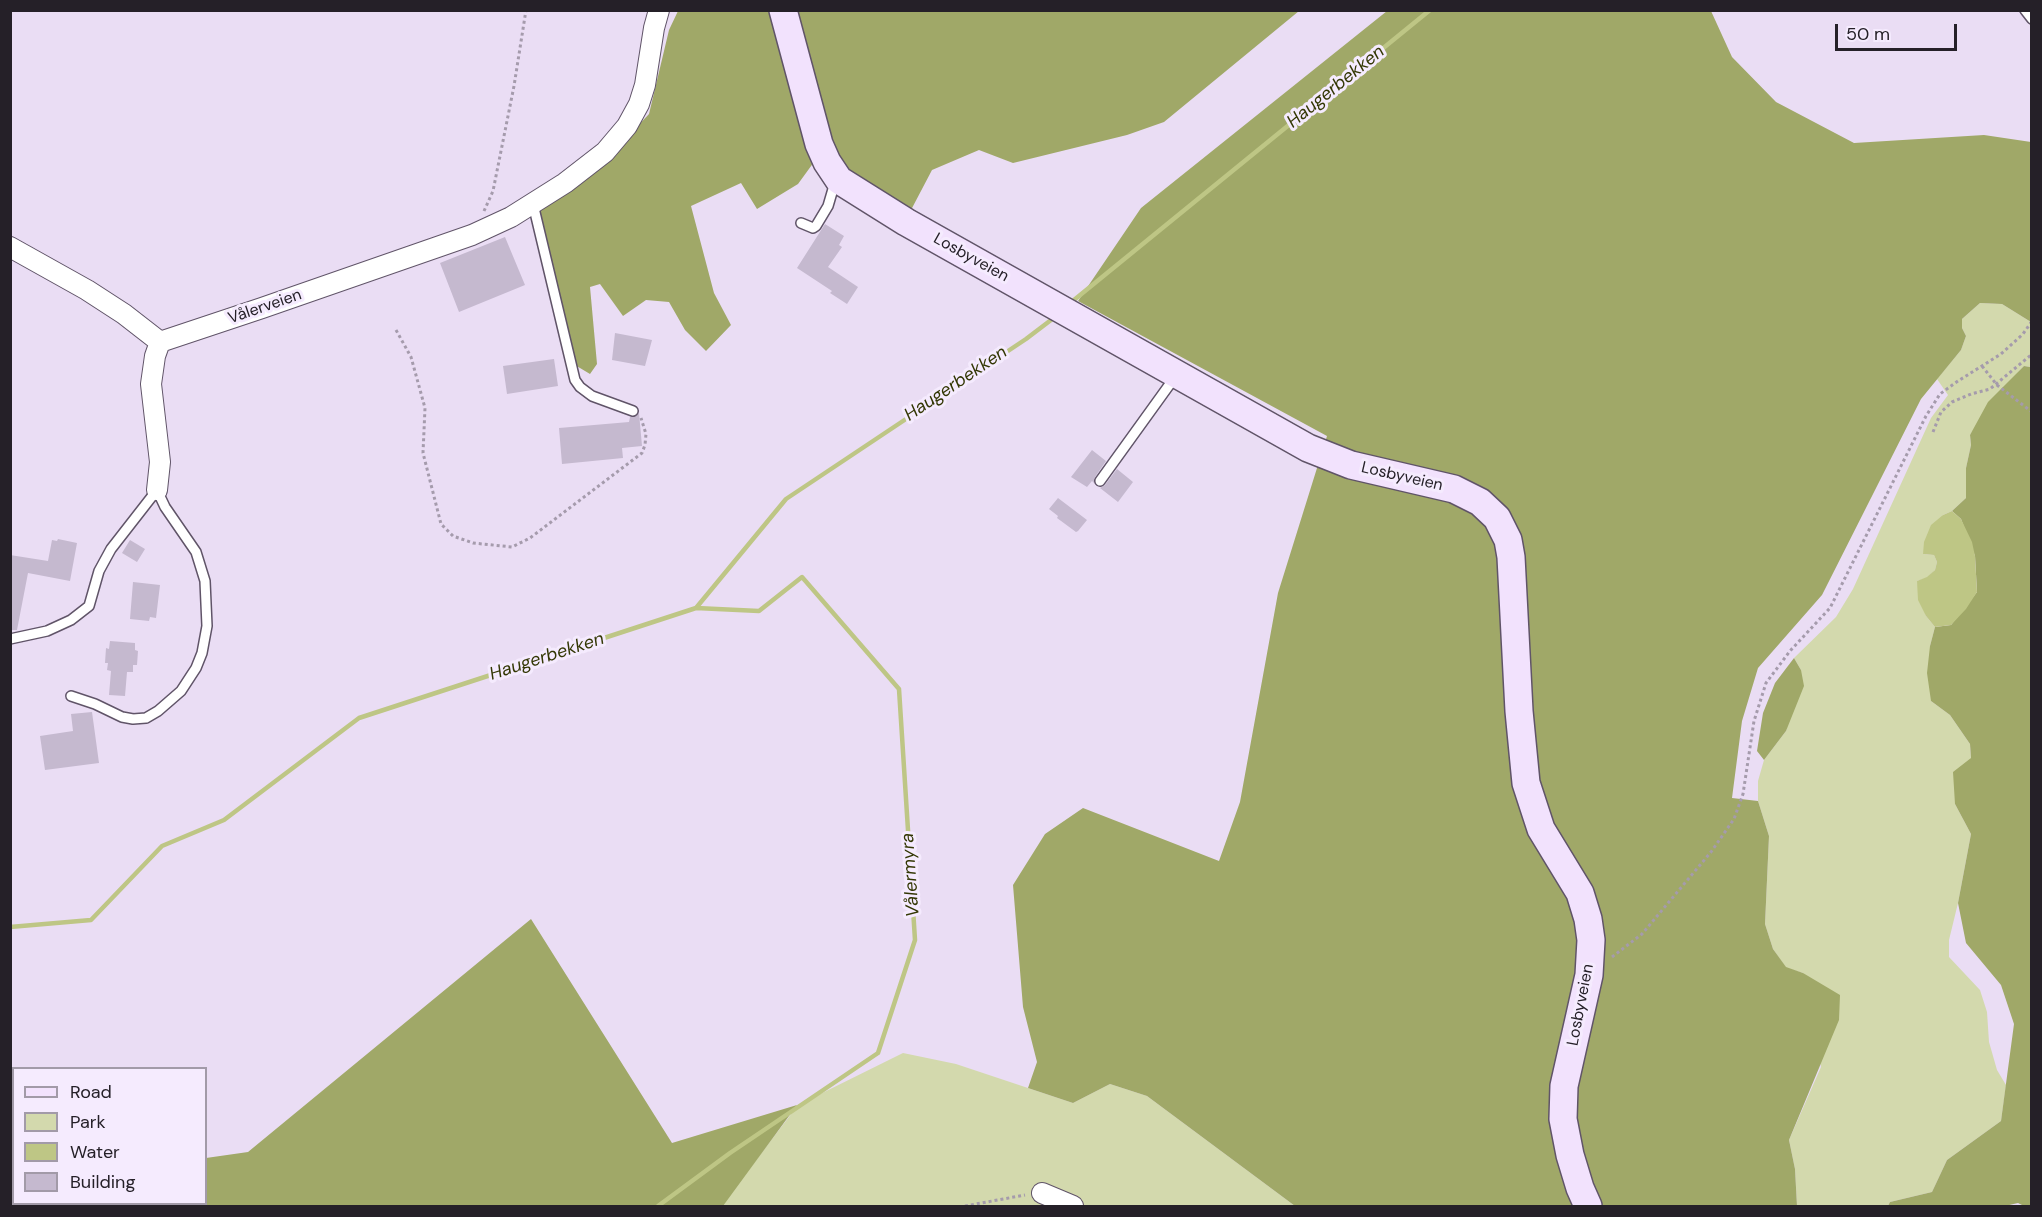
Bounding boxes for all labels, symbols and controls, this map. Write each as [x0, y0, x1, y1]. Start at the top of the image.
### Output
scale bar [1838, 12, 1960, 50]
text: 50 m [1846, 22, 1890, 46]
water label: Haugerbekken [1283, 41, 1389, 133]
street label: Losbyveien [930, 229, 1012, 287]
street label: Vålerveien [226, 285, 304, 329]
water label: Haugerbekken [901, 342, 1011, 426]
street label: Losbyveien [1359, 458, 1445, 496]
water label: Haugerbekken [487, 628, 607, 686]
water label: Vålermyra [897, 832, 925, 918]
street label: Losbyveien [1564, 962, 1598, 1048]
legend [12, 1067, 207, 1205]
text: Road [70, 1080, 112, 1104]
text: Park [70, 1110, 106, 1134]
text: Water [70, 1140, 120, 1164]
text: Building [70, 1170, 135, 1194]

